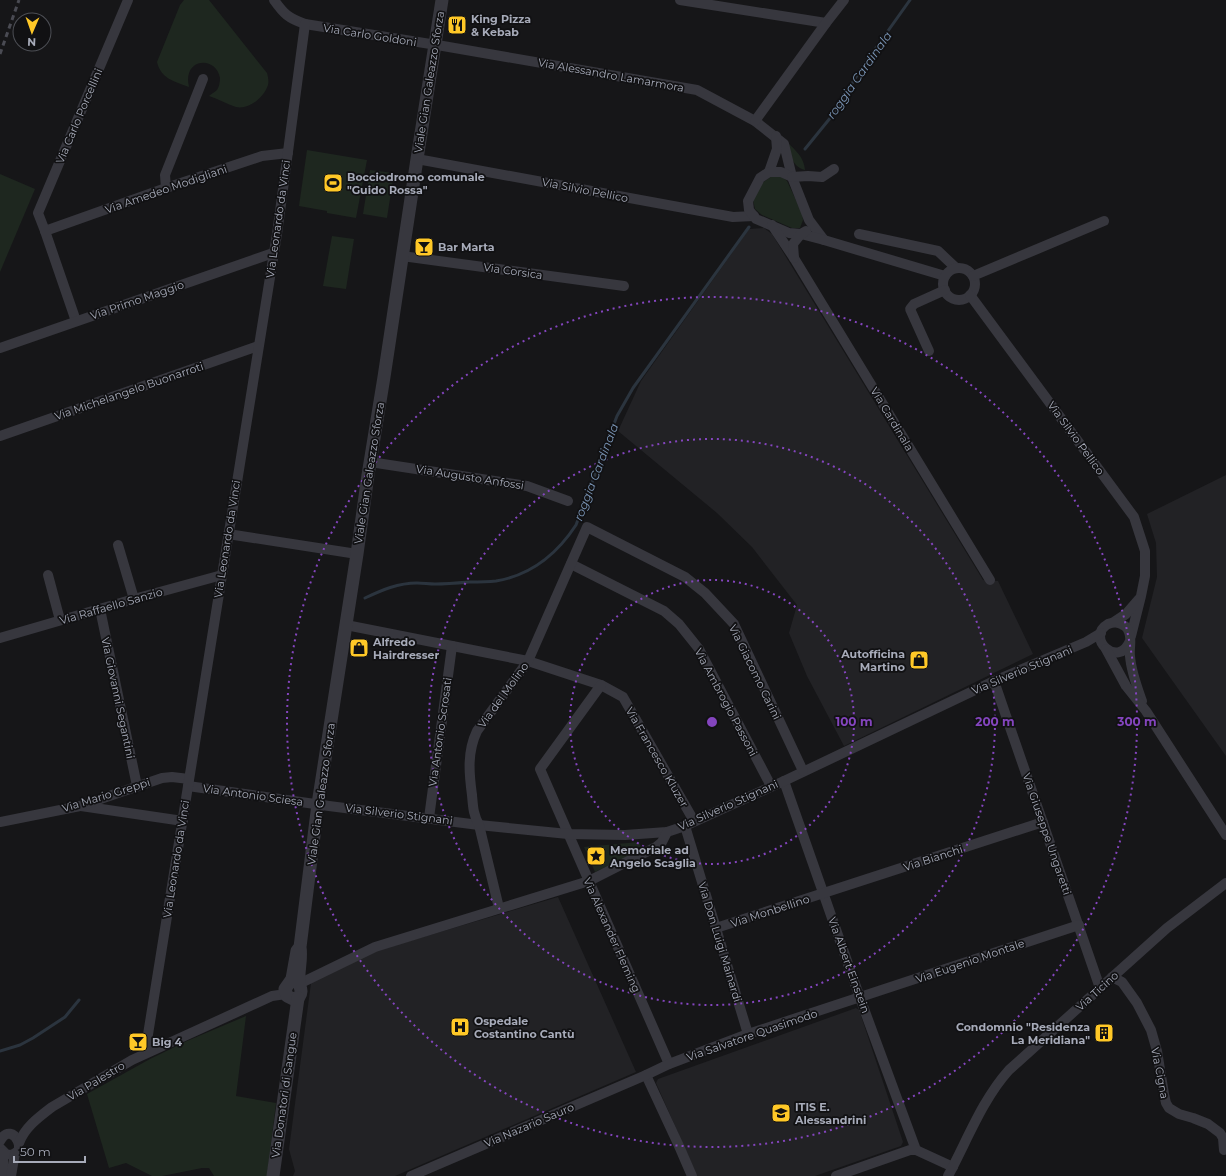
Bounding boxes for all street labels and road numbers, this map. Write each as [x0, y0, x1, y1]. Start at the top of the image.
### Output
street label: Viale Gian Galeazzo Sforza [411, 10, 447, 154]
street label: Via Carlo Goldoni [322, 21, 418, 49]
street label: Via Alessandro Lamarmora [537, 55, 685, 95]
street label: Via Carlo Porcellini [53, 66, 105, 166]
street label: Via Leonardo da Vinci [263, 159, 293, 279]
street label: Via Amedeo Modigliani [103, 162, 229, 216]
street label: Via Silvio Pellico [541, 175, 629, 205]
street label: Via Corsica [482, 260, 544, 282]
street label: Via Primo Maggio [88, 277, 186, 323]
street label: Via Michelangelo Buonarroti [53, 359, 205, 423]
street label: Via Cardinala [867, 384, 917, 454]
street label: Via Silvio Pellico [1045, 399, 1107, 478]
street label: Viale Gian Galeazzo Sforza [351, 401, 387, 545]
street label: Via Augusto Anfossi [415, 462, 525, 492]
street label: Via Leonardo da Vinci [211, 479, 243, 599]
street label: Via Raffaello Sanzio [58, 585, 164, 627]
street label: Via Giacomo Carini [726, 622, 784, 722]
street label: Via Giovanni Segantini [98, 636, 138, 760]
street label: Via Silverio Stignani [970, 642, 1074, 698]
street label: Via Ambrogio Passoni [692, 646, 760, 759]
street label: Via del Molino [475, 659, 531, 730]
street label: Via Antonio Scrosati [425, 677, 455, 787]
street label: Via Francesco Kluzer [623, 704, 691, 810]
street label: Viale Gian Galeazzo Sforza [304, 722, 338, 866]
street label: Via Giuseppe Ungaretti [1020, 771, 1074, 897]
street label: Via Mario Greppi [60, 775, 152, 815]
street label: Via Silverio Stignani [676, 777, 780, 833]
street label: Via Antonio Sciesa [202, 781, 304, 809]
street label: Via Leonardo da Vinci [160, 799, 192, 919]
street label: Via Silverio Stignani [345, 800, 454, 828]
street label: Via Bianchi [902, 842, 964, 874]
street label: Via Alexander Fleming [580, 875, 644, 995]
street label: Via Don Luigi Mainardi [695, 880, 745, 1004]
street label: Via Monbellino [729, 892, 811, 930]
street label: Via Albert Einstein [825, 915, 873, 1015]
street label: Via Eugenio Montale [914, 936, 1027, 986]
street label: Via Ticino [1073, 968, 1121, 1014]
street label: Via Salvatore Quasimodo [685, 1006, 819, 1064]
street label: Via Donatori di Sangue [268, 1031, 300, 1159]
street label: Via Cigna [1148, 1046, 1172, 1100]
street label: Via Palestro [65, 1058, 127, 1104]
street label: Via Nazario Sauro [482, 1100, 576, 1150]

